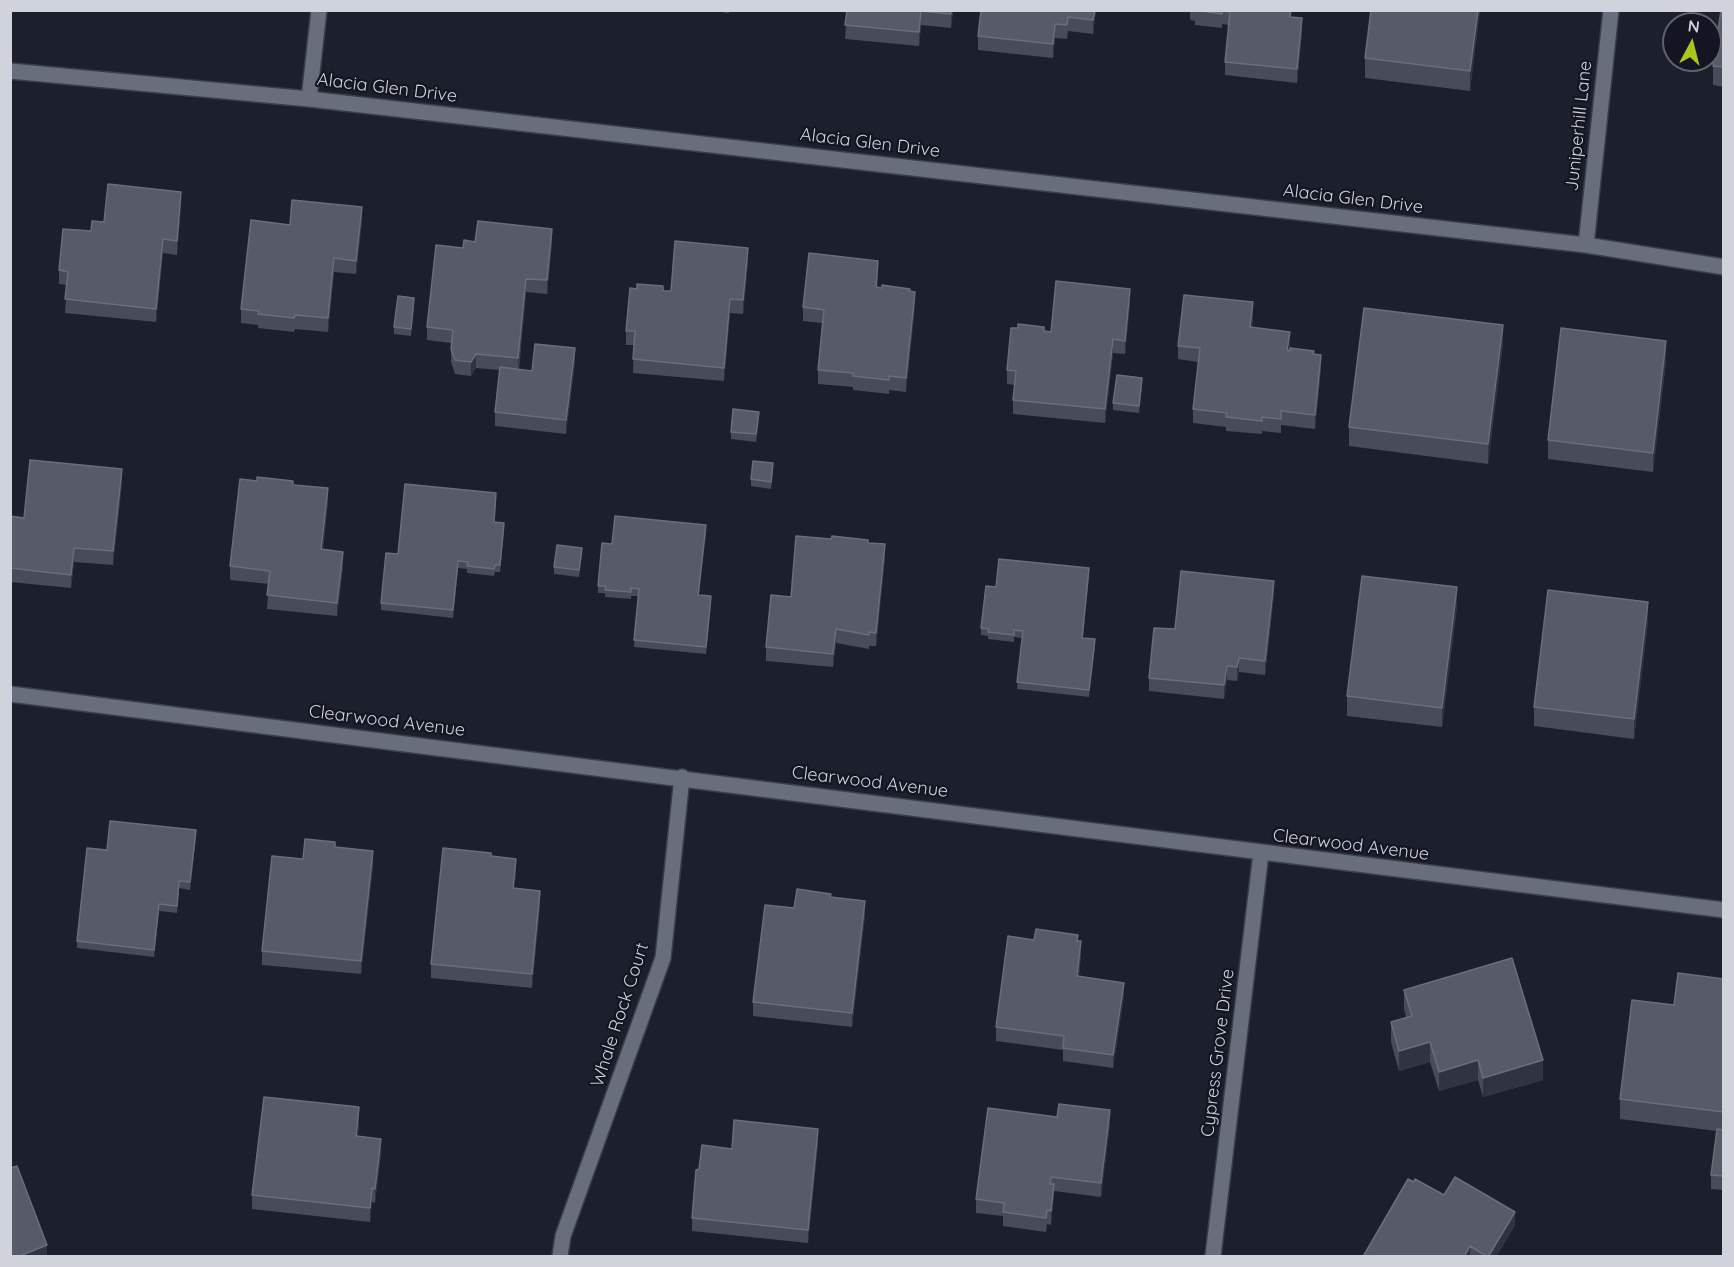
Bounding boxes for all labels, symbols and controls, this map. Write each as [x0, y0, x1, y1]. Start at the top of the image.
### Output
north arrow [1662, 12, 1722, 72]
text: N [1687, 15, 1701, 37]
street label: Juniperhill Lane [1561, 60, 1597, 192]
street label: Alacia Glen Drive [316, 69, 458, 107]
street label: Alacia Glen Drive [799, 124, 941, 162]
street label: Alacia Glen Drive [1282, 180, 1424, 218]
street label: Clearwood Avenue [308, 701, 466, 741]
street label: Clearwood Avenue [791, 762, 949, 802]
street label: Clearwood Avenue [1272, 825, 1430, 865]
street label: Whale Rock Court [587, 940, 653, 1090]
street label: Cypress Grove Drive [1197, 968, 1239, 1138]

